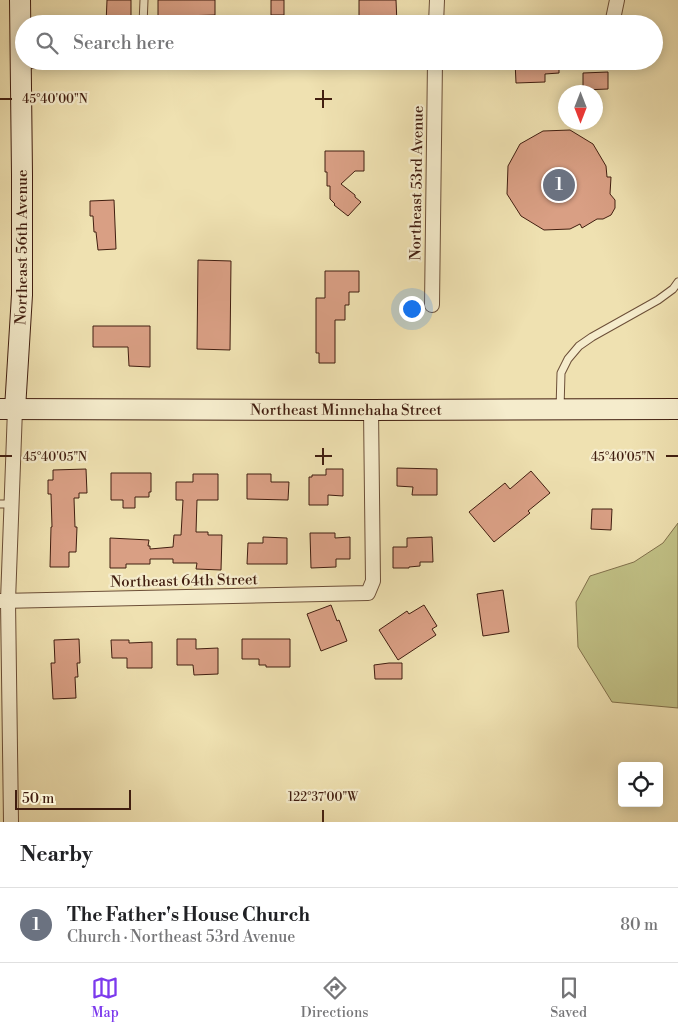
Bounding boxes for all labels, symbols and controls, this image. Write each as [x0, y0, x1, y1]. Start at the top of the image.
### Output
search box [15, 15, 663, 70]
icon: search [33, 29, 61, 57]
text: Search here [73, 31, 174, 55]
north arrow [558, 85, 603, 130]
text: 45°40'00"N [22, 92, 88, 107]
street label: Northeast 53rd Avenue [406, 105, 428, 261]
pin: 1 [543, 166, 575, 204]
street label: Northeast 56th Avenue [11, 169, 32, 325]
your location [399, 296, 425, 322]
street label: Northeast Minnehaha Street [250, 400, 443, 420]
text: 45°40'05"N [23, 450, 87, 465]
text: 45°40'05"N [591, 450, 655, 465]
street label: Northeast 64th Street [110, 570, 259, 592]
map controls [618, 762, 663, 807]
button: locate [618, 762, 663, 807]
scale bar [15, 787, 131, 810]
text: 50 m [22, 790, 54, 808]
text: 122°37'00"W [288, 790, 359, 805]
text: Nearby [20, 842, 93, 868]
text: The Father's House Church [67, 903, 310, 927]
text: 1 [32, 915, 40, 935]
text: 80 m [620, 915, 658, 935]
text: Church · Northeast 53rd Avenue [67, 927, 295, 947]
tab: Map [91, 974, 119, 1022]
tab: Directions [301, 974, 368, 1022]
tab: Saved [550, 974, 587, 1022]

